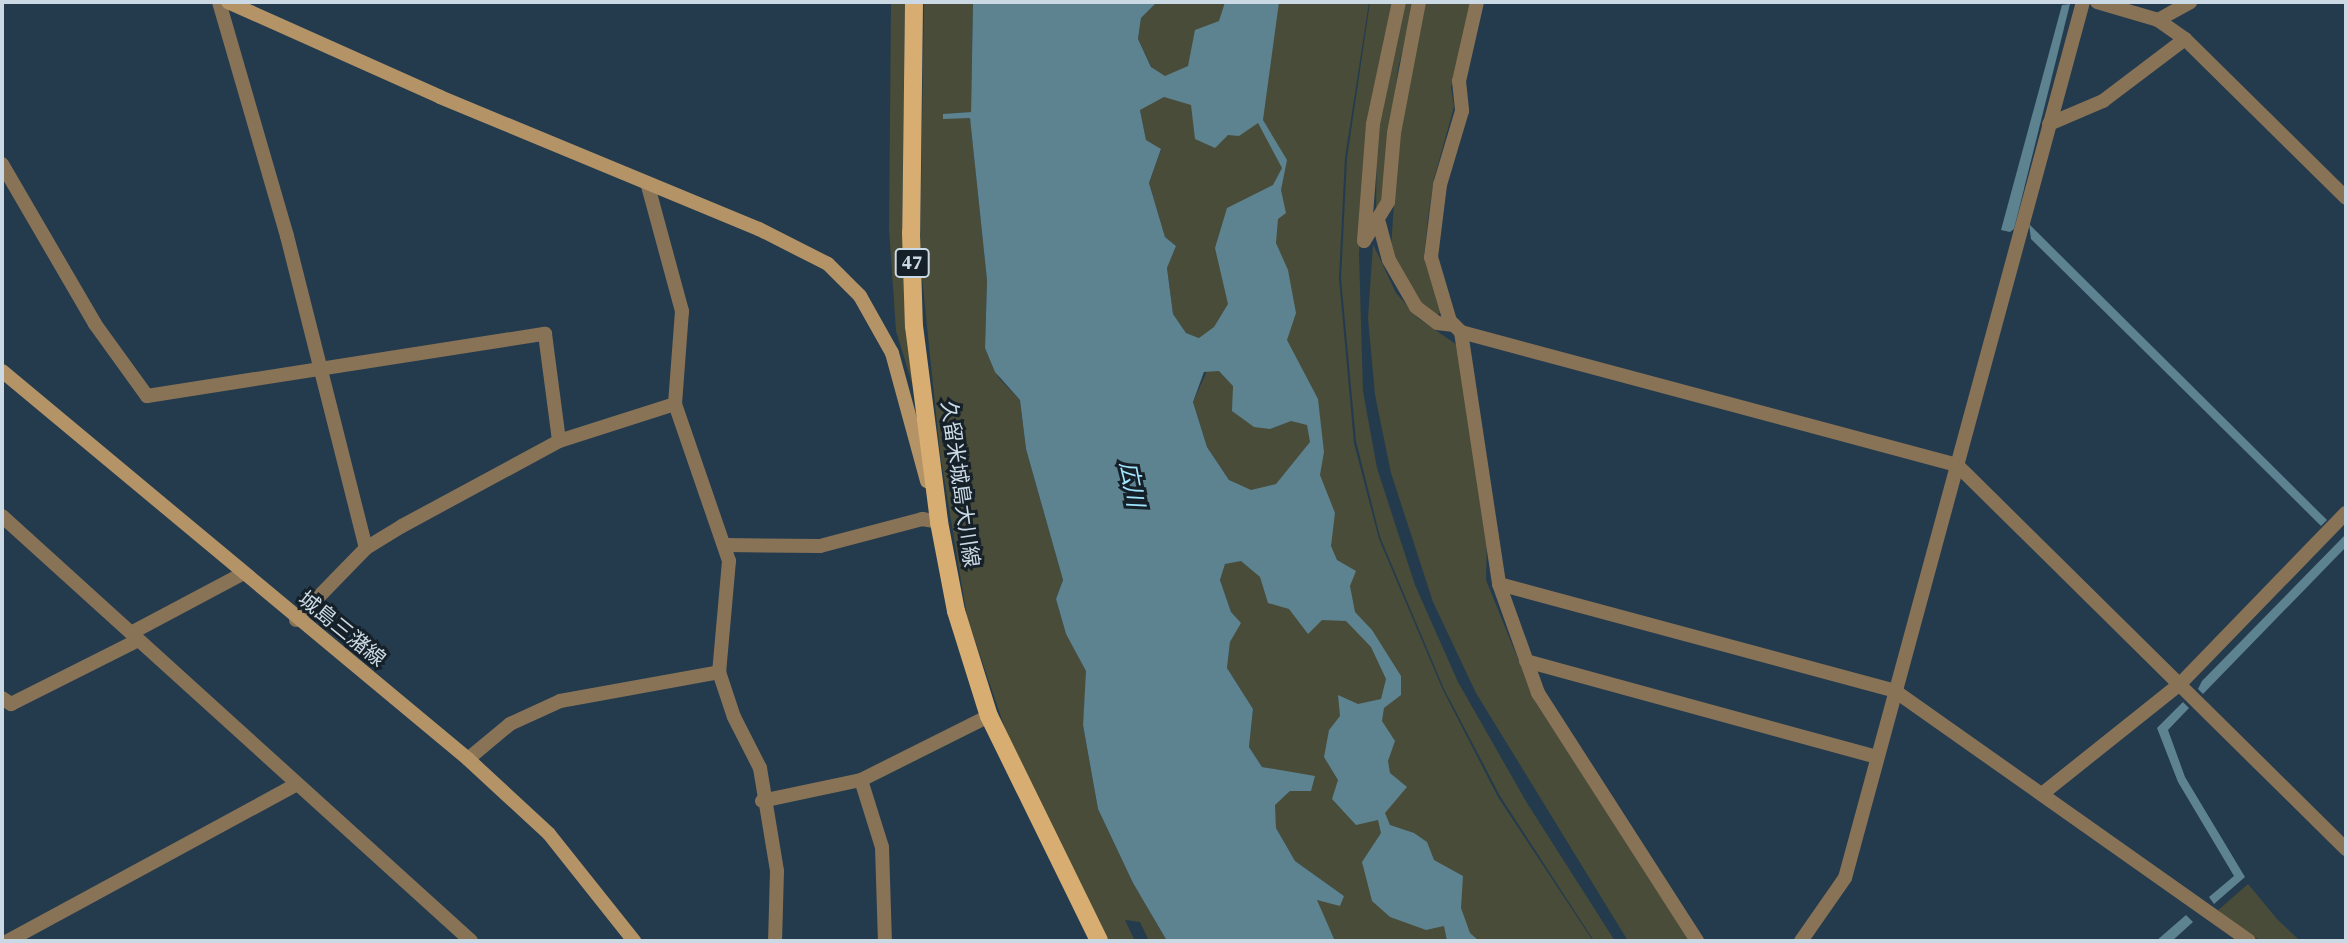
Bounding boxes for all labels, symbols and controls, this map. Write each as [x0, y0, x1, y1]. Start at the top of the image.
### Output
road number: 47 [894, 247, 930, 278]
street label: 久留米城島大川線 [936, 399, 984, 569]
water label: 広川 [1114, 459, 1150, 509]
street label: 城島三潴線 [293, 586, 391, 672]

